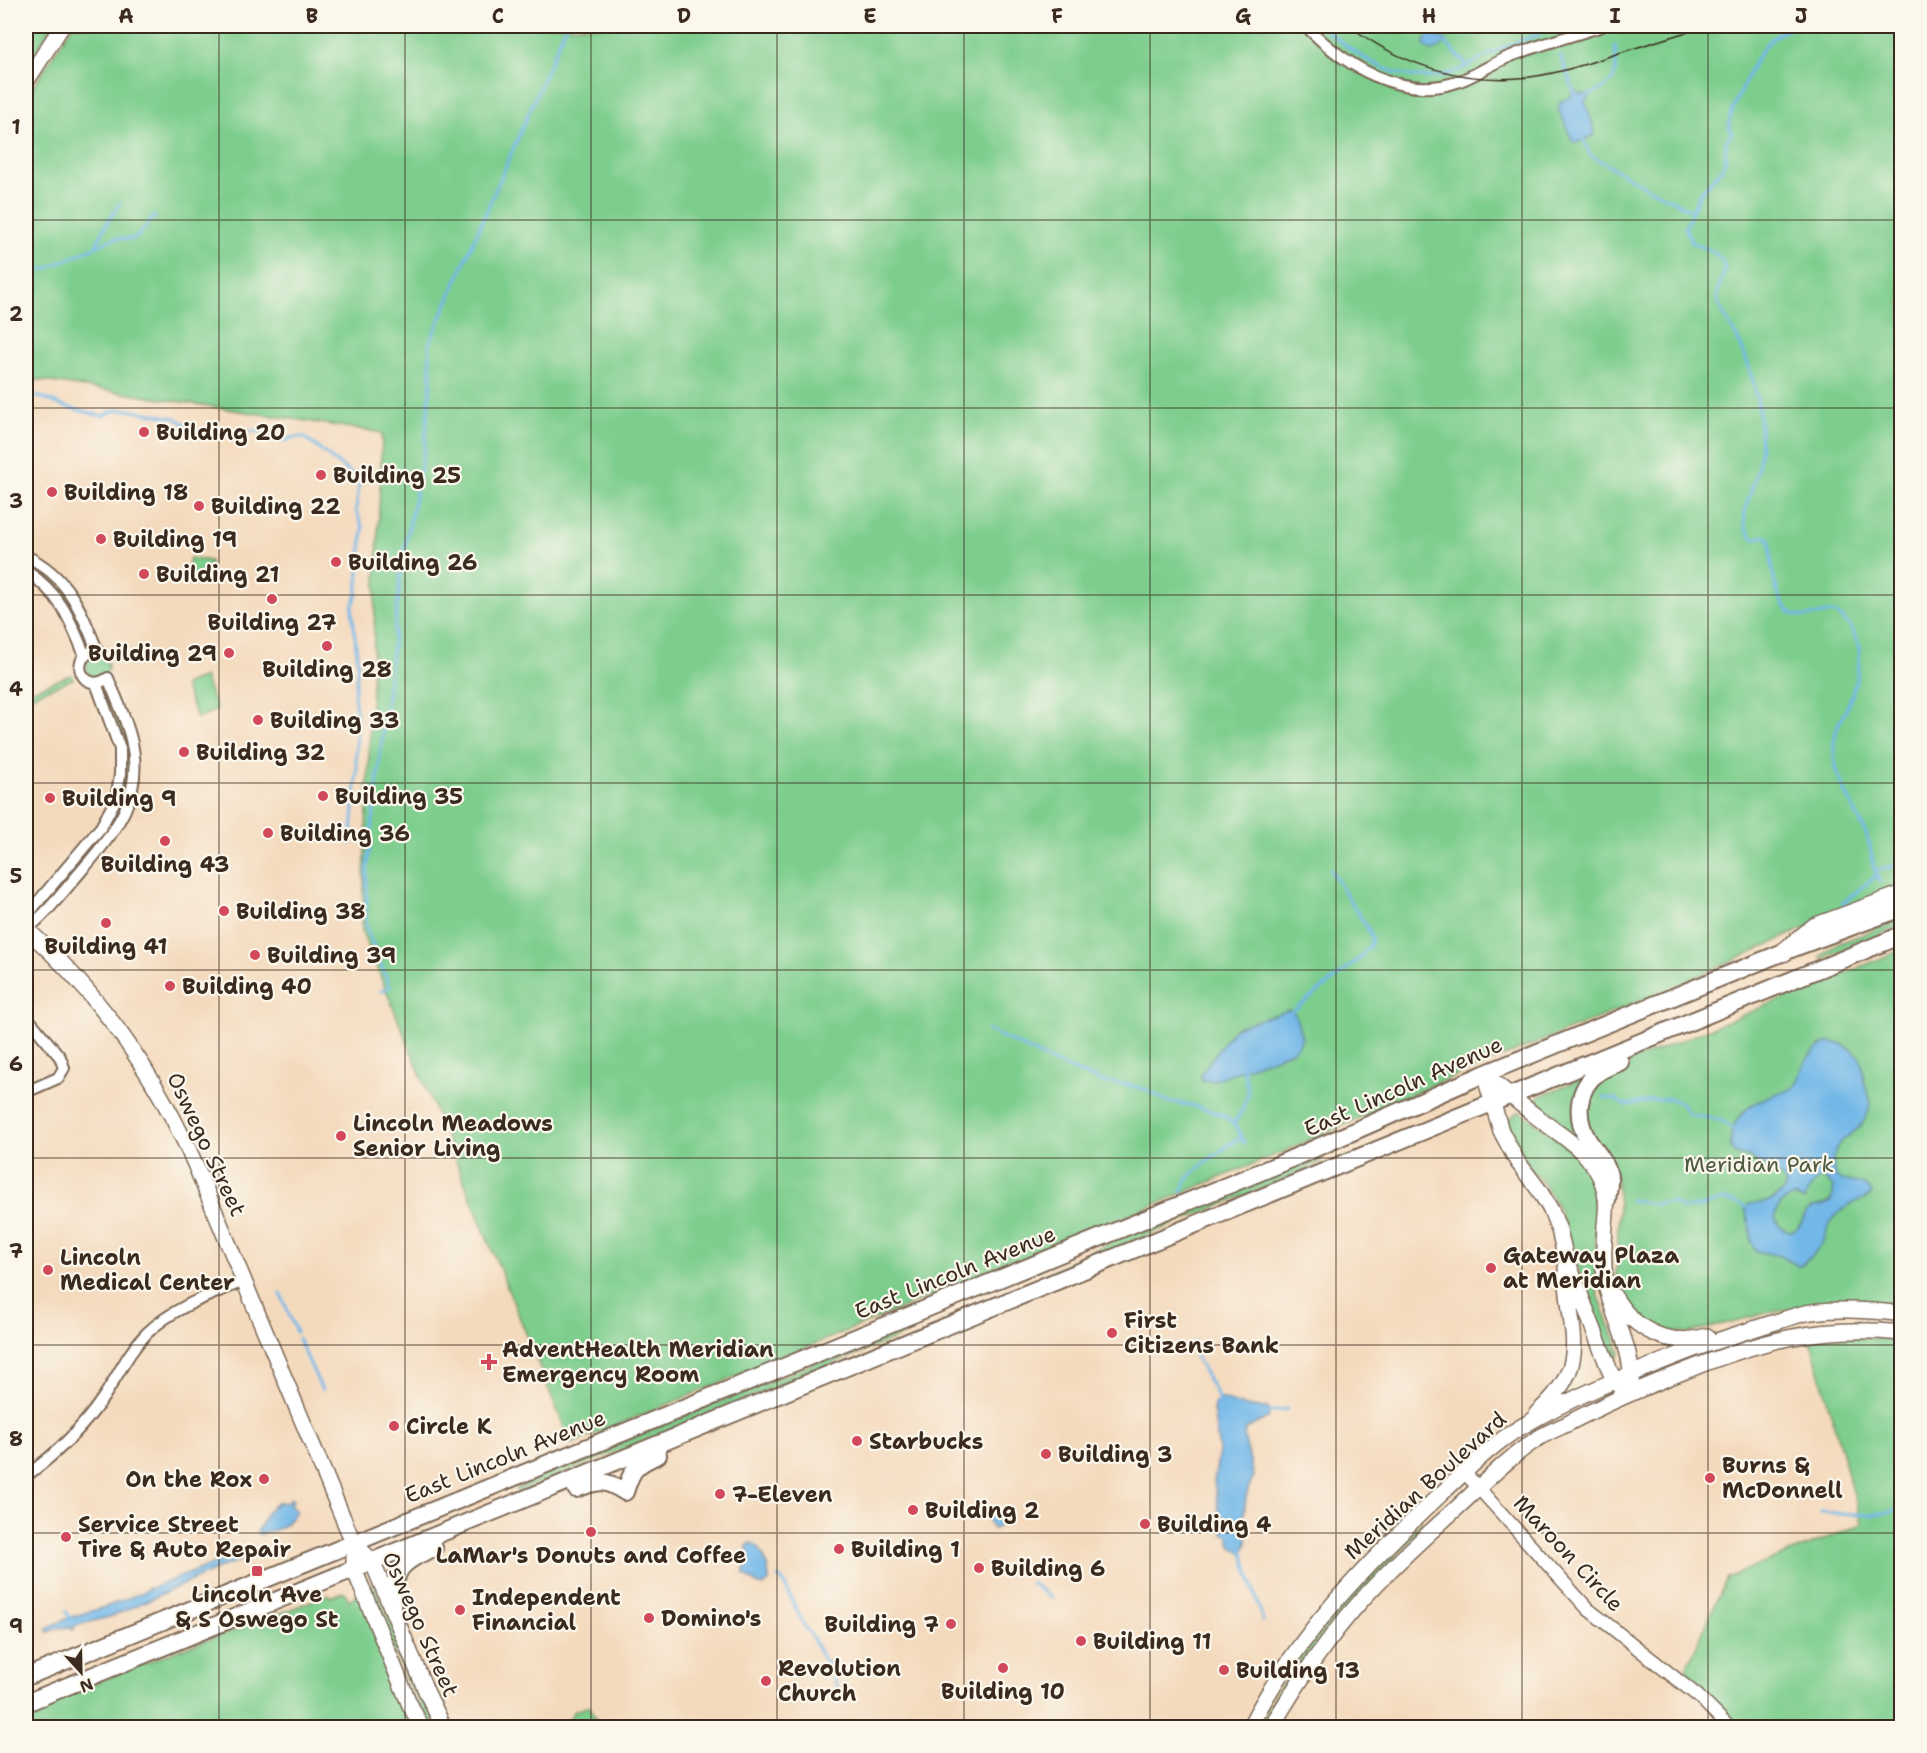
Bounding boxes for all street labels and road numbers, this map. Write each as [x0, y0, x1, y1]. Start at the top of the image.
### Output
street label: East Lincoln Avenue [1299, 1030, 1507, 1143]
street label: Oswego Street [160, 1067, 253, 1221]
street label: East Lincoln Avenue [850, 1219, 1060, 1326]
street label: East Lincoln Avenue [400, 1403, 610, 1510]
street label: Meridian Boulevard [1338, 1405, 1513, 1566]
street label: Maroon Circle [1507, 1489, 1630, 1618]
street label: Oswego Street [376, 1547, 465, 1701]

